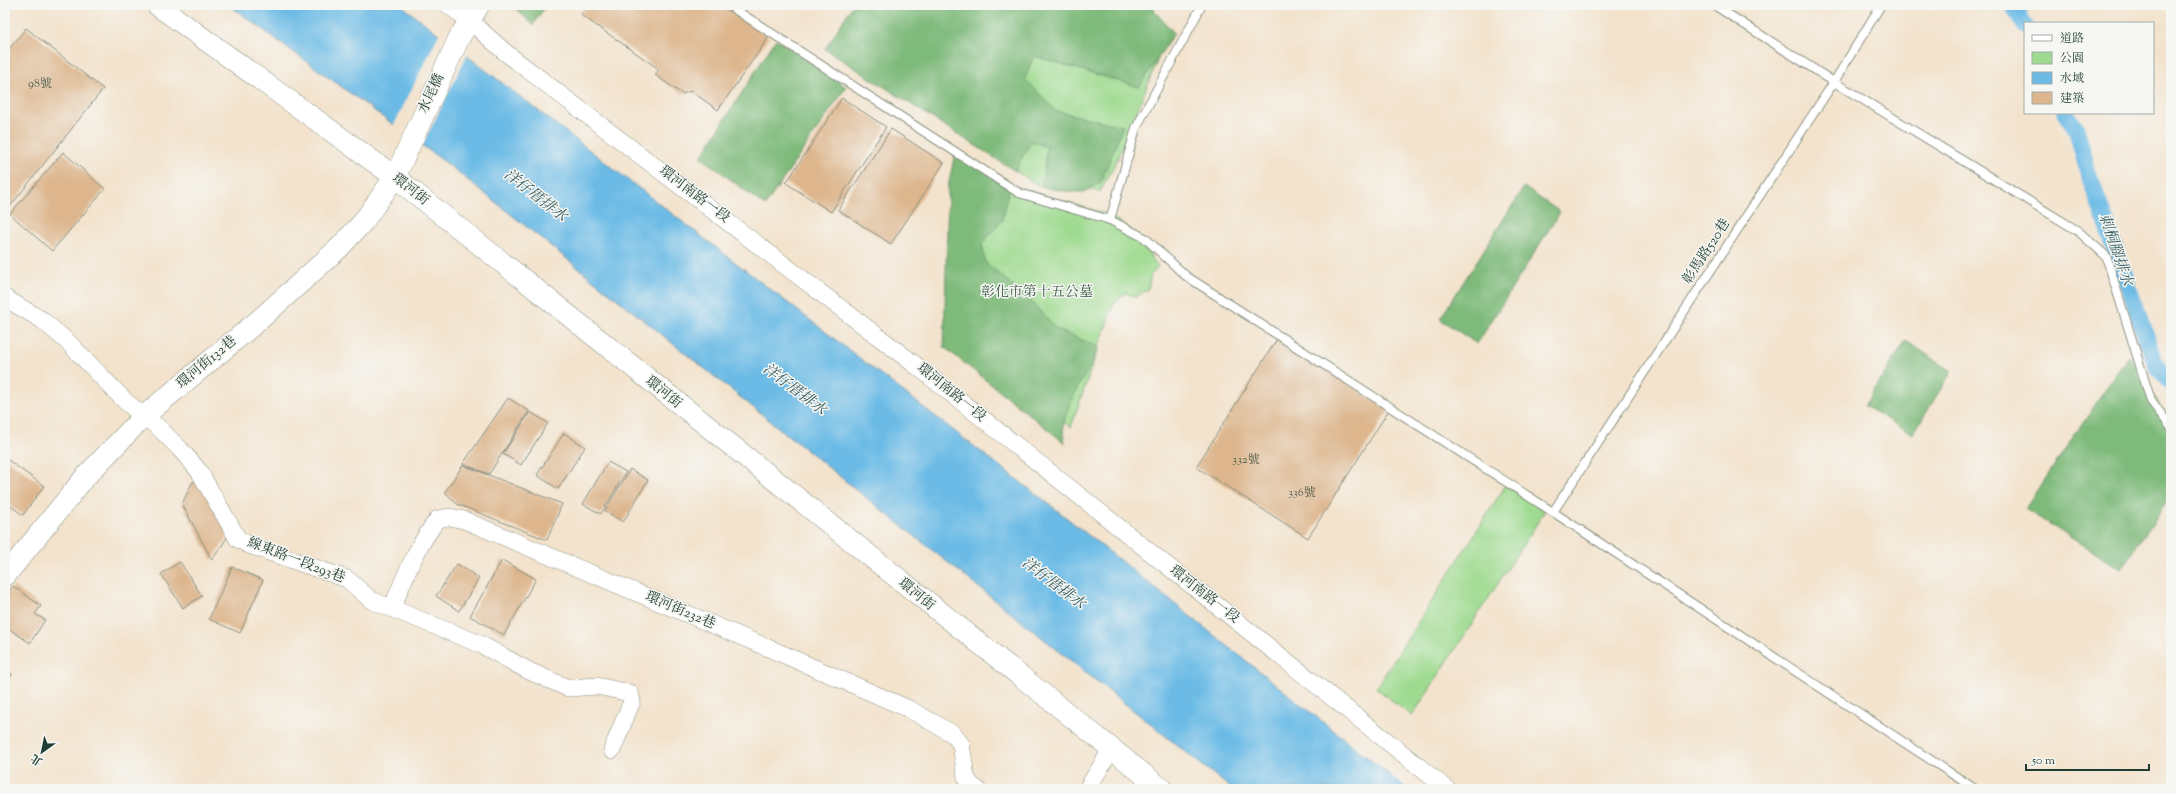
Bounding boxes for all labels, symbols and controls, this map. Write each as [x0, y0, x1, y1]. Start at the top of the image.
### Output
legend [2024, 22, 2154, 114]
text: 道路 [2060, 30, 2084, 48]
text: 公園 [2060, 50, 2084, 68]
text: 水域 [2060, 70, 2084, 88]
street label: 水尾橋 [414, 71, 450, 117]
house number: 98號 [28, 75, 52, 93]
text: 建築 [2060, 90, 2084, 108]
street label: 環河南路一段 [654, 162, 734, 228]
water label: 洋仔厝排水 [499, 165, 573, 229]
street label: 環河街 [387, 169, 433, 211]
water label: 刺桐腳排水 [2093, 211, 2138, 291]
street label: 彰馬路520巷 [1678, 215, 1736, 289]
park label: 彰化市第十五公墓 [981, 283, 1093, 303]
street label: 環河街132巷 [173, 332, 241, 394]
water label: 洋仔厝排水 [758, 359, 832, 422]
street label: 環河南路一段 [912, 359, 990, 427]
street label: 環河街 [640, 372, 686, 414]
house number: 332號 [1232, 451, 1260, 469]
house number: 336號 [1288, 484, 1316, 502]
street label: 線東路一段293巷 [244, 533, 348, 589]
water label: 洋仔厝排水 [1017, 553, 1091, 616]
street label: 環河南路一段 [1165, 561, 1243, 629]
street label: 環河街 [893, 574, 939, 616]
street label: 環河街232巷 [642, 587, 718, 635]
north arrow [22, 732, 62, 772]
scale bar [2026, 746, 2149, 772]
text: 北 [28, 750, 46, 769]
text: 50 m [2031, 752, 2055, 770]

